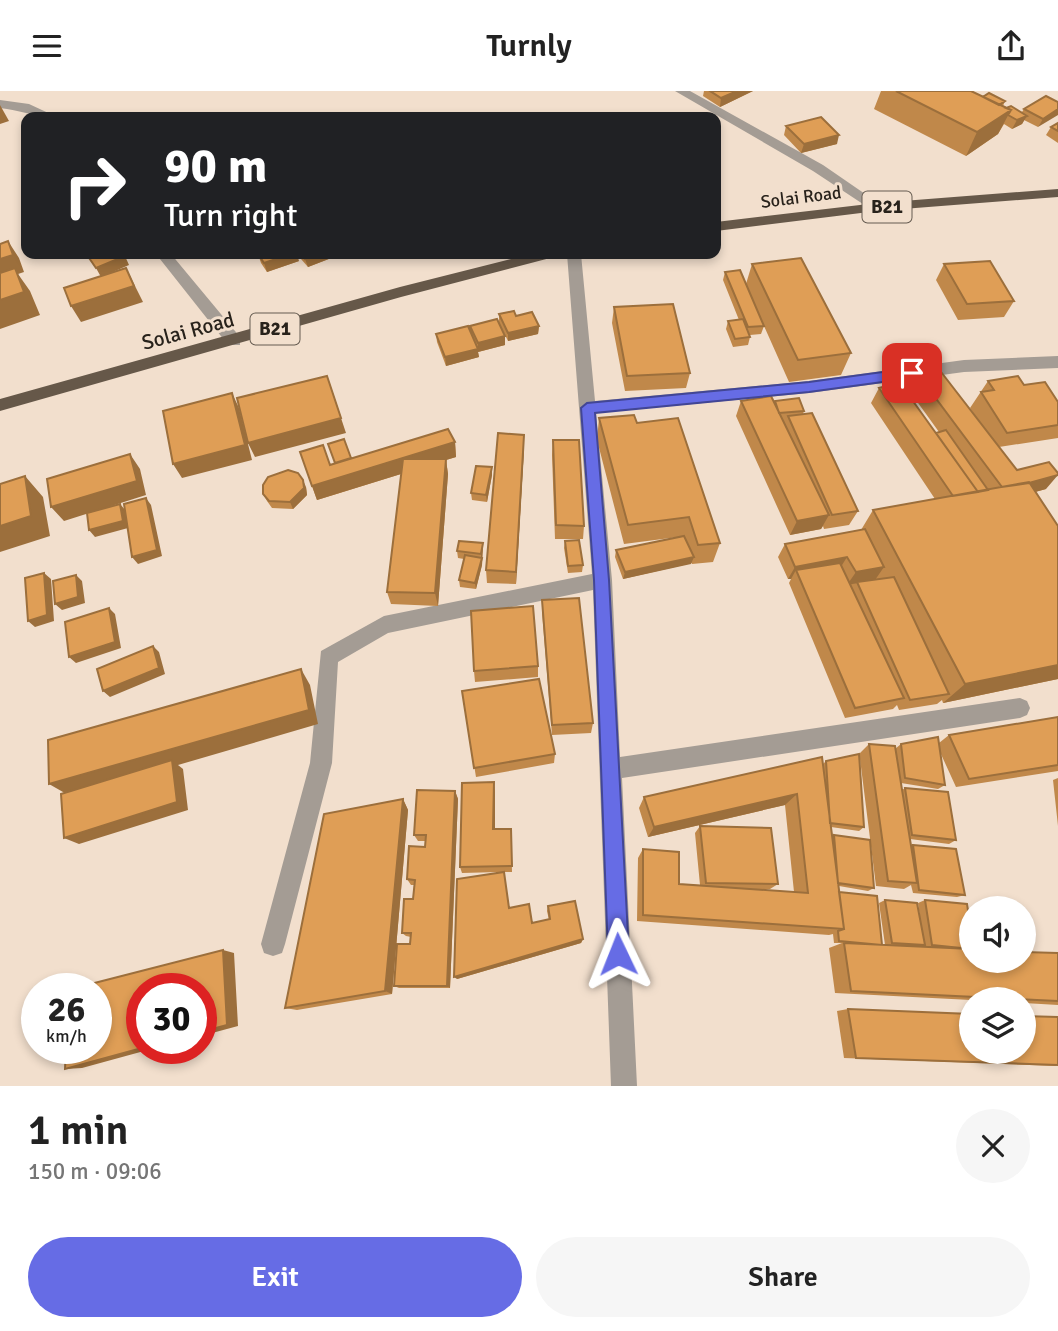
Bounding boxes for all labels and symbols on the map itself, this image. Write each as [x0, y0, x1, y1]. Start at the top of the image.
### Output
street label: Solai Road [759, 181, 843, 213]
road number: B21 [862, 191, 912, 223]
street label: Solai Road [139, 306, 237, 356]
road number: B21 [250, 313, 300, 345]
pin [882, 343, 942, 403]
position arrow [581, 917, 655, 991]
speed limit sign: 30 [126, 973, 217, 1064]

